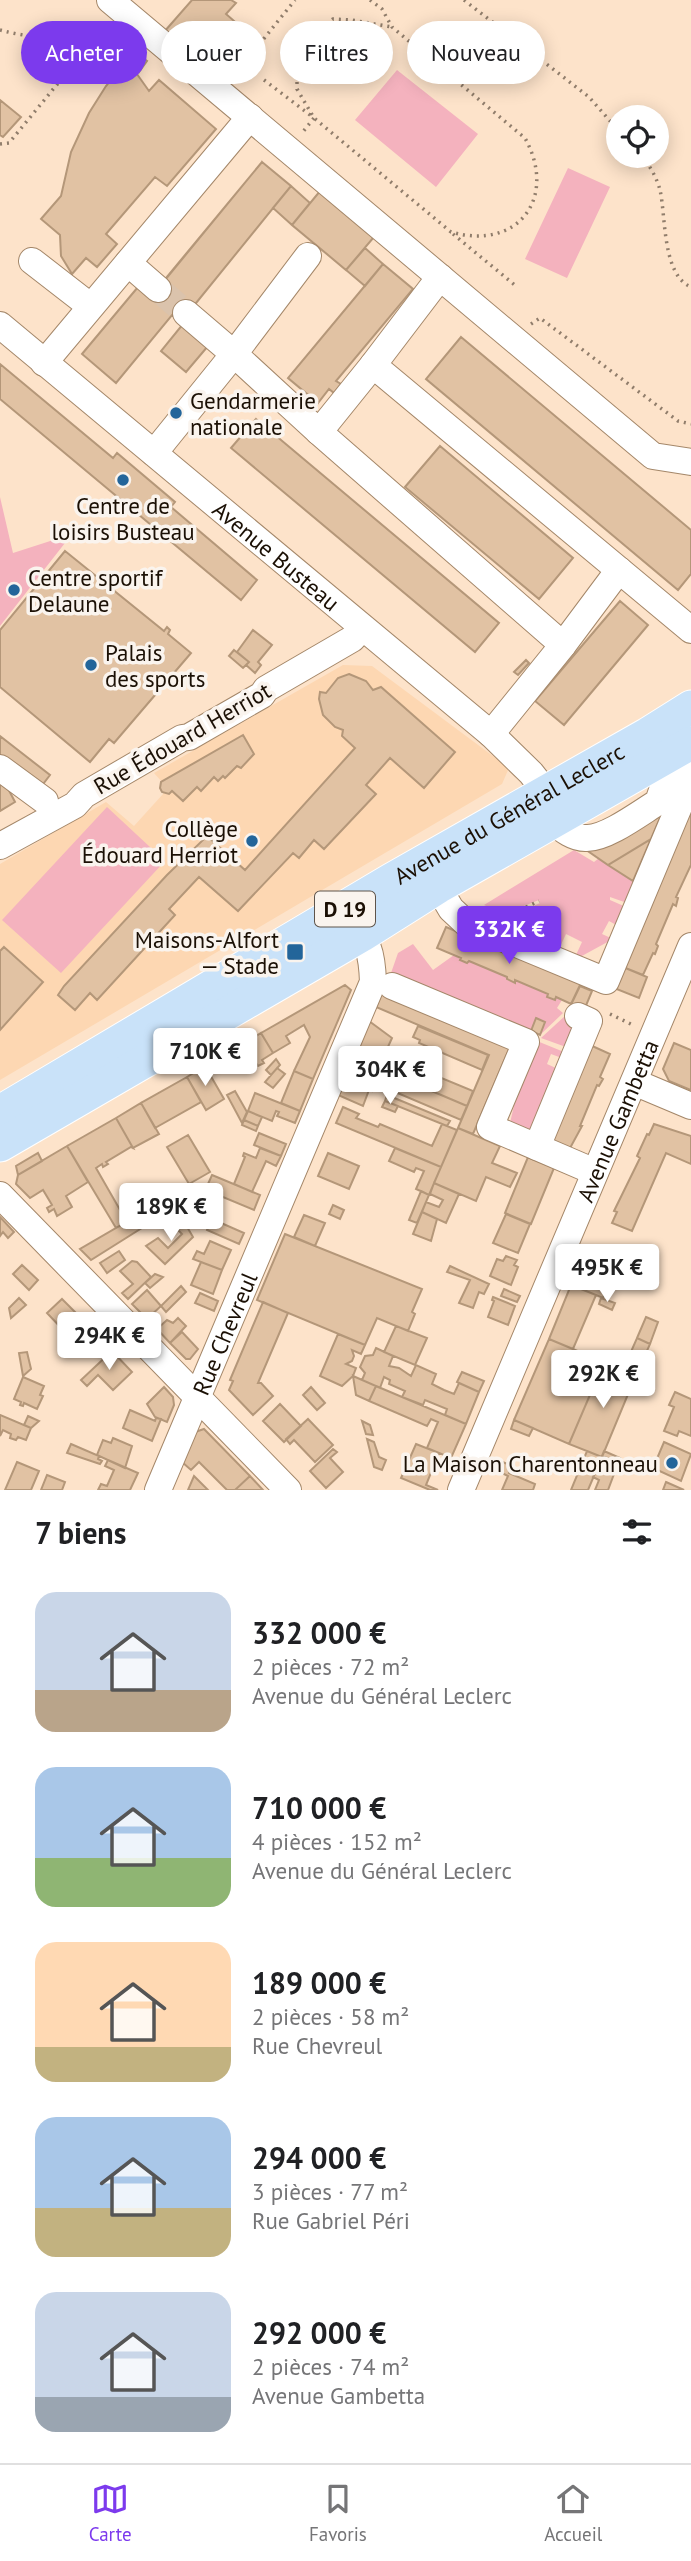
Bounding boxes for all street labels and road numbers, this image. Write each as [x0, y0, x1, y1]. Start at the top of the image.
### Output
street label: Avenue Busteau [207, 494, 346, 617]
street label: Rue Édouard Herriot [88, 675, 276, 801]
street label: Avenue du Général Leclerc [388, 736, 629, 890]
road number: D 19 [315, 892, 375, 926]
street label: Avenue Gambetta [570, 1035, 664, 1206]
street label: Rue Chevreul [185, 1268, 263, 1399]

